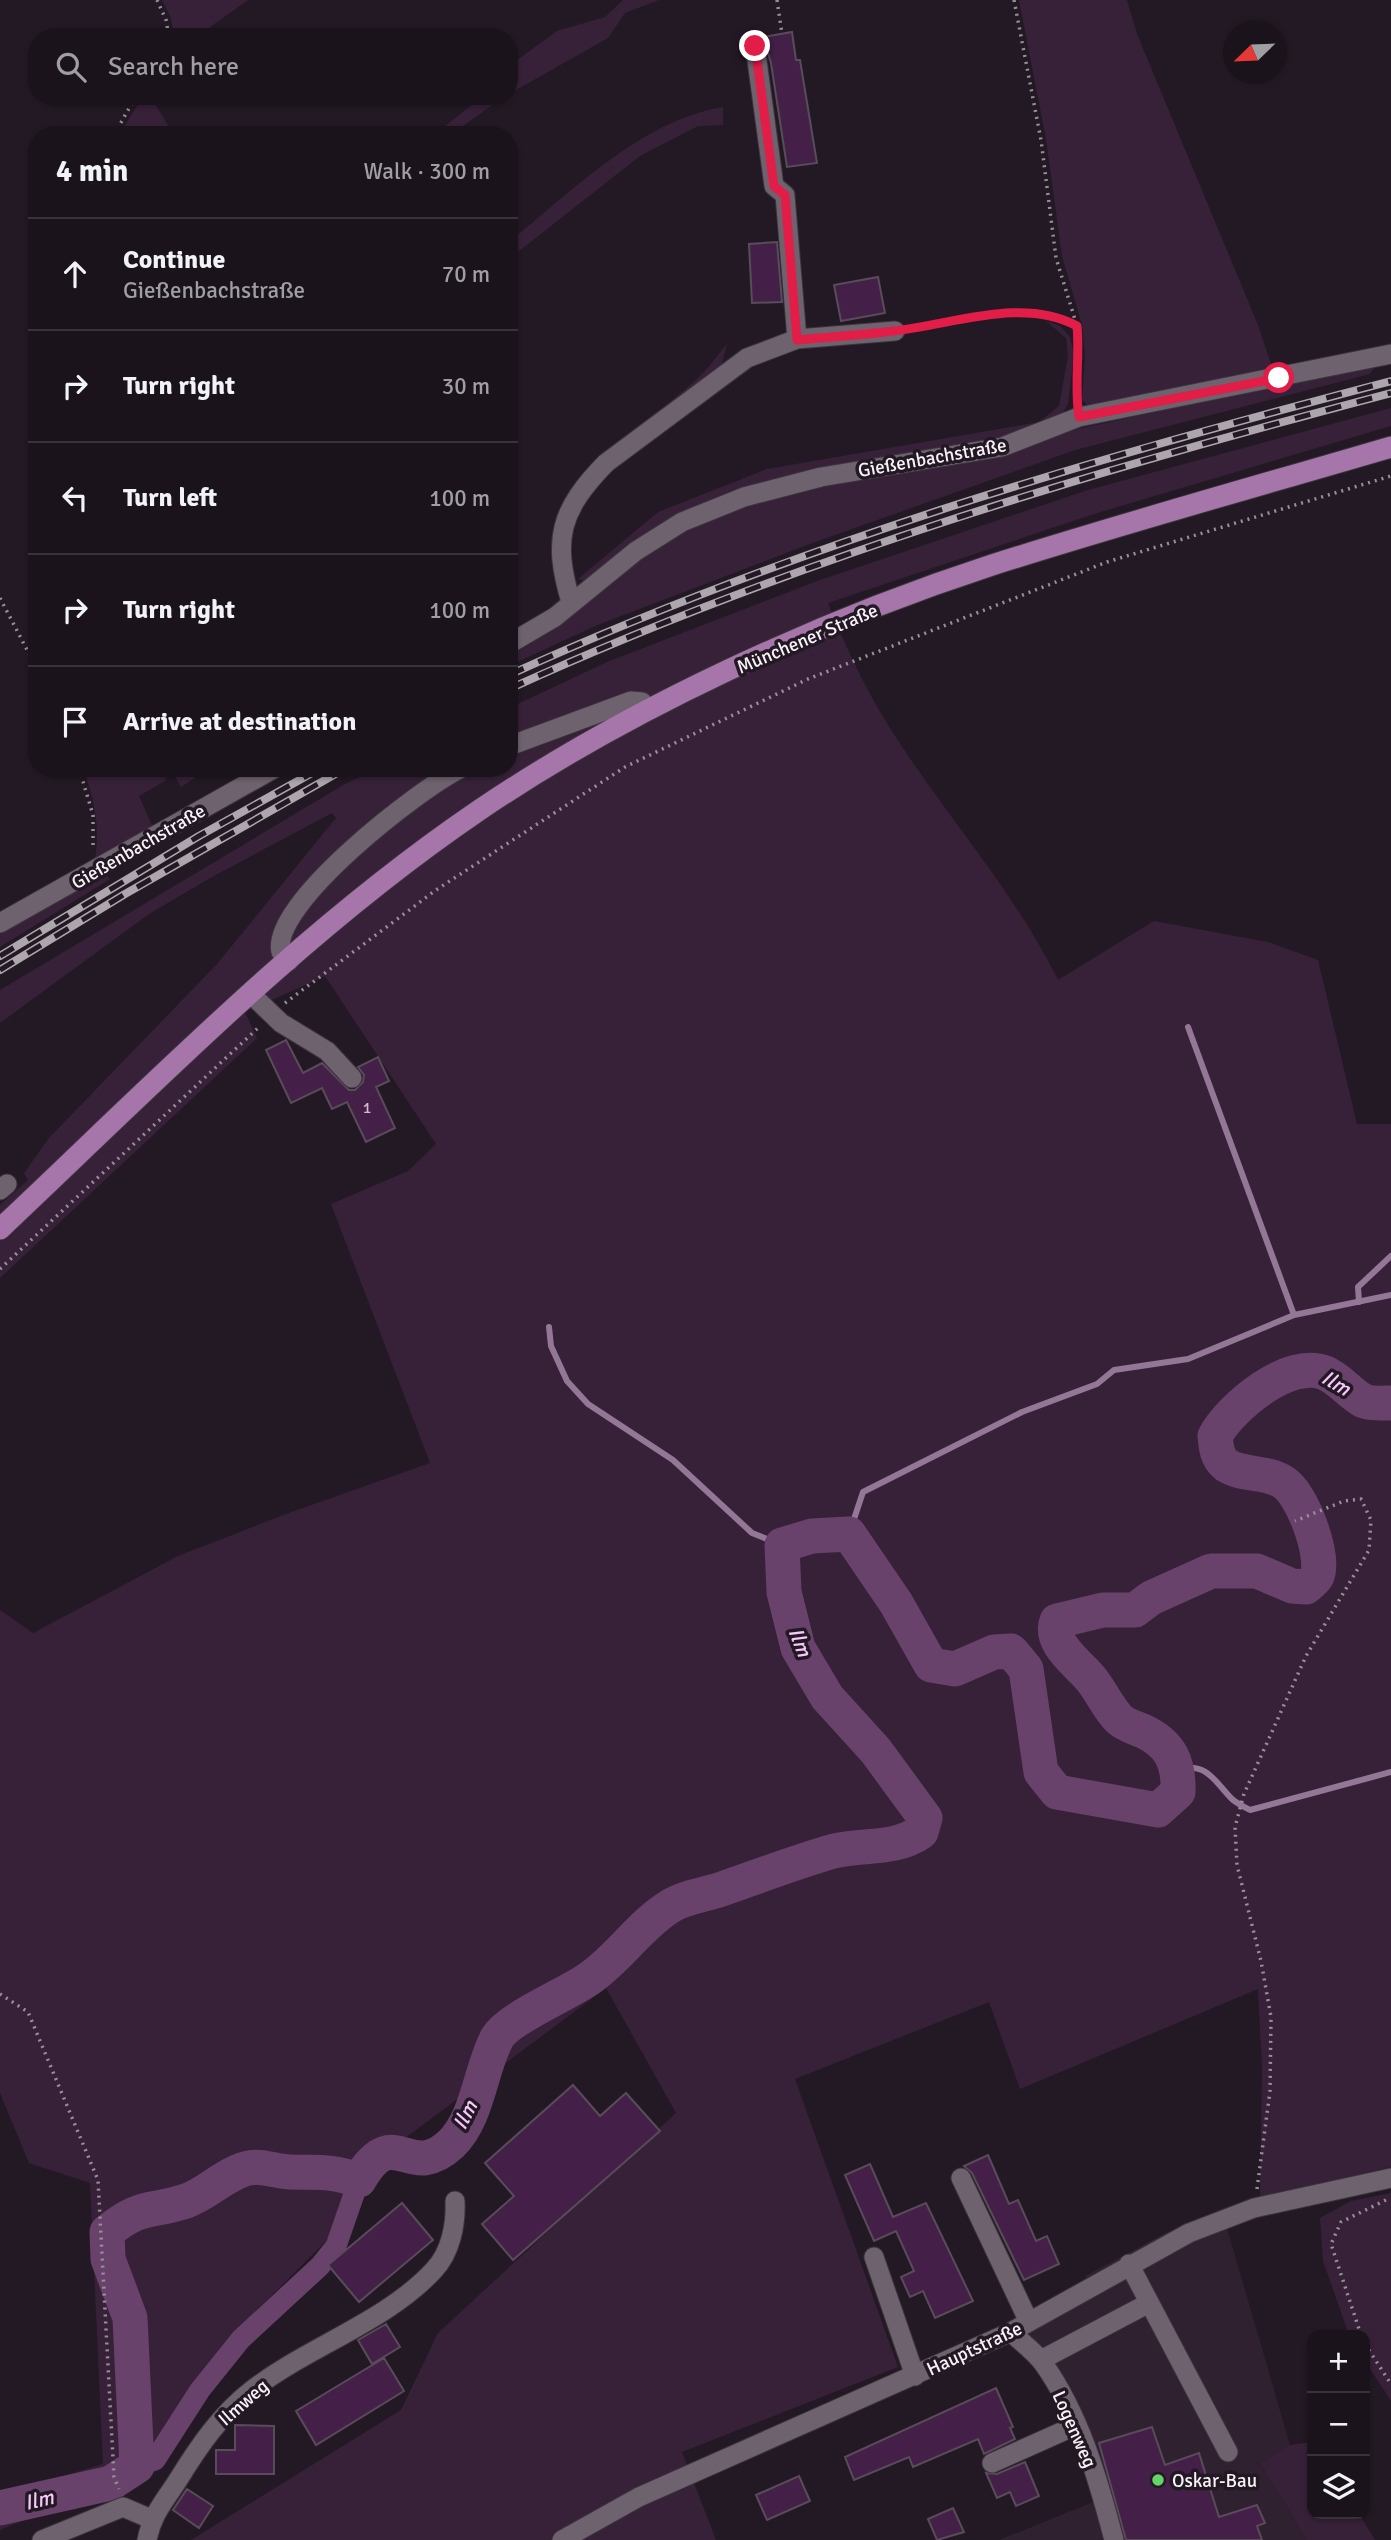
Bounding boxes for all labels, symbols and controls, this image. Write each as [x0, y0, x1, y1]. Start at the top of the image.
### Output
north arrow [1223, 21, 1286, 84]
search box [28, 28, 518, 105]
route end [739, 30, 770, 61]
icon: search [52, 48, 90, 86]
text: Search here [108, 51, 239, 83]
text: 4 min [56, 153, 128, 190]
text: Walk · 300 m [364, 157, 490, 186]
text: Continue [123, 244, 225, 276]
icon: ahead [56, 255, 94, 293]
text: 70 m [442, 260, 490, 289]
text: Gießenbachstraße [123, 276, 305, 305]
route start [1263, 362, 1294, 393]
icon: right [56, 367, 94, 405]
text: Turn right [123, 370, 235, 402]
text: 30 m [442, 372, 490, 401]
street label: Gießenbachstraße [856, 433, 1008, 483]
icon: left [56, 479, 94, 517]
text: Turn left [123, 482, 217, 514]
text: 100 m [429, 484, 490, 513]
icon: right [56, 591, 94, 629]
text: Turn right [123, 594, 235, 626]
text: 100 m [429, 596, 490, 625]
street label: Münchener Straße [733, 598, 882, 679]
icon: arrive [56, 703, 94, 741]
text: Arrive at destination [123, 706, 356, 738]
street label: Gießenbachstraße [67, 799, 210, 895]
house number: 1 [363, 1098, 371, 1118]
water label: Ilm [1317, 1364, 1356, 1402]
water label: Ilm [783, 1624, 818, 1661]
water label: Ilm [447, 2095, 484, 2134]
street label: Hauptstraße [923, 2316, 1026, 2381]
map controls [1307, 2330, 1370, 2519]
button: + [1307, 2330, 1370, 2393]
street label: Ilmweg [214, 2374, 274, 2431]
street label: Logenweg [1046, 2387, 1102, 2472]
button: − [1307, 2393, 1370, 2456]
button: layers [1307, 2456, 1370, 2519]
place label: Oskar-Bau [1172, 2469, 1257, 2493]
marker: Oskar-Bau [1150, 2472, 1166, 2488]
water label: Ilm [22, 2484, 57, 2516]

